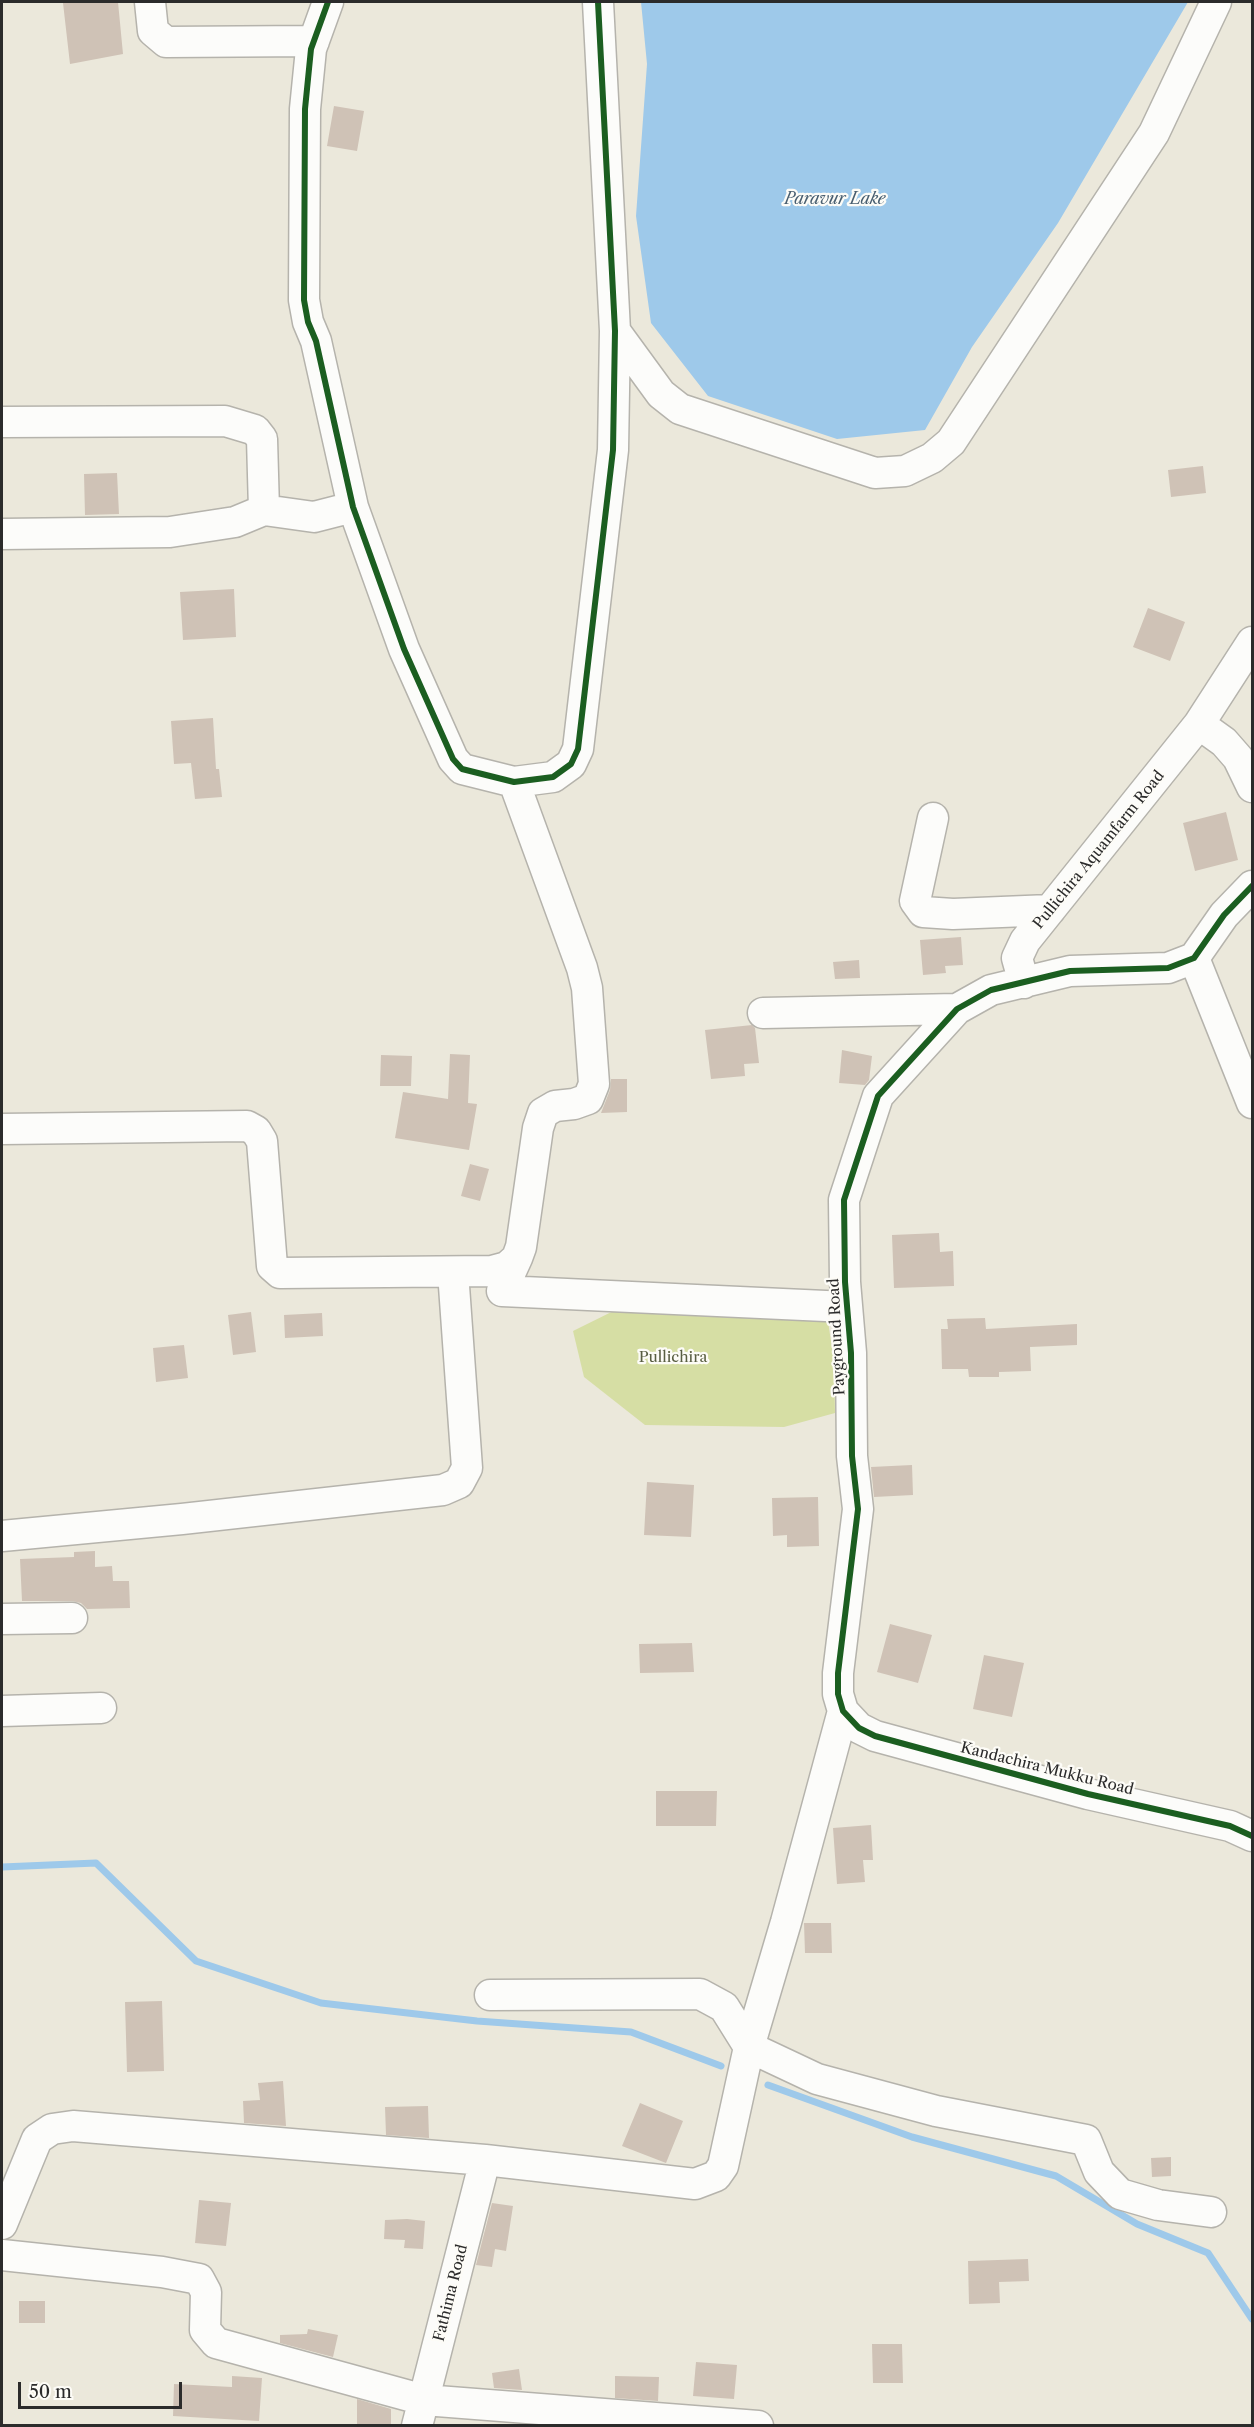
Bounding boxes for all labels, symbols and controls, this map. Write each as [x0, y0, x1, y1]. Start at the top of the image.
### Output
water label: Paravur Lake [785, 189, 885, 209]
street label: Pullichira Aquamfarm Road [1030, 767, 1168, 933]
street label: Payground Road [825, 1278, 849, 1396]
park label: Pullichira [639, 1349, 707, 1367]
street label: Kandachira Mukku Road [959, 1739, 1135, 1799]
street label: Fathima Road [430, 2243, 472, 2343]
scale bar [21, 2370, 184, 2408]
text: 50 m [29, 2381, 72, 2403]

